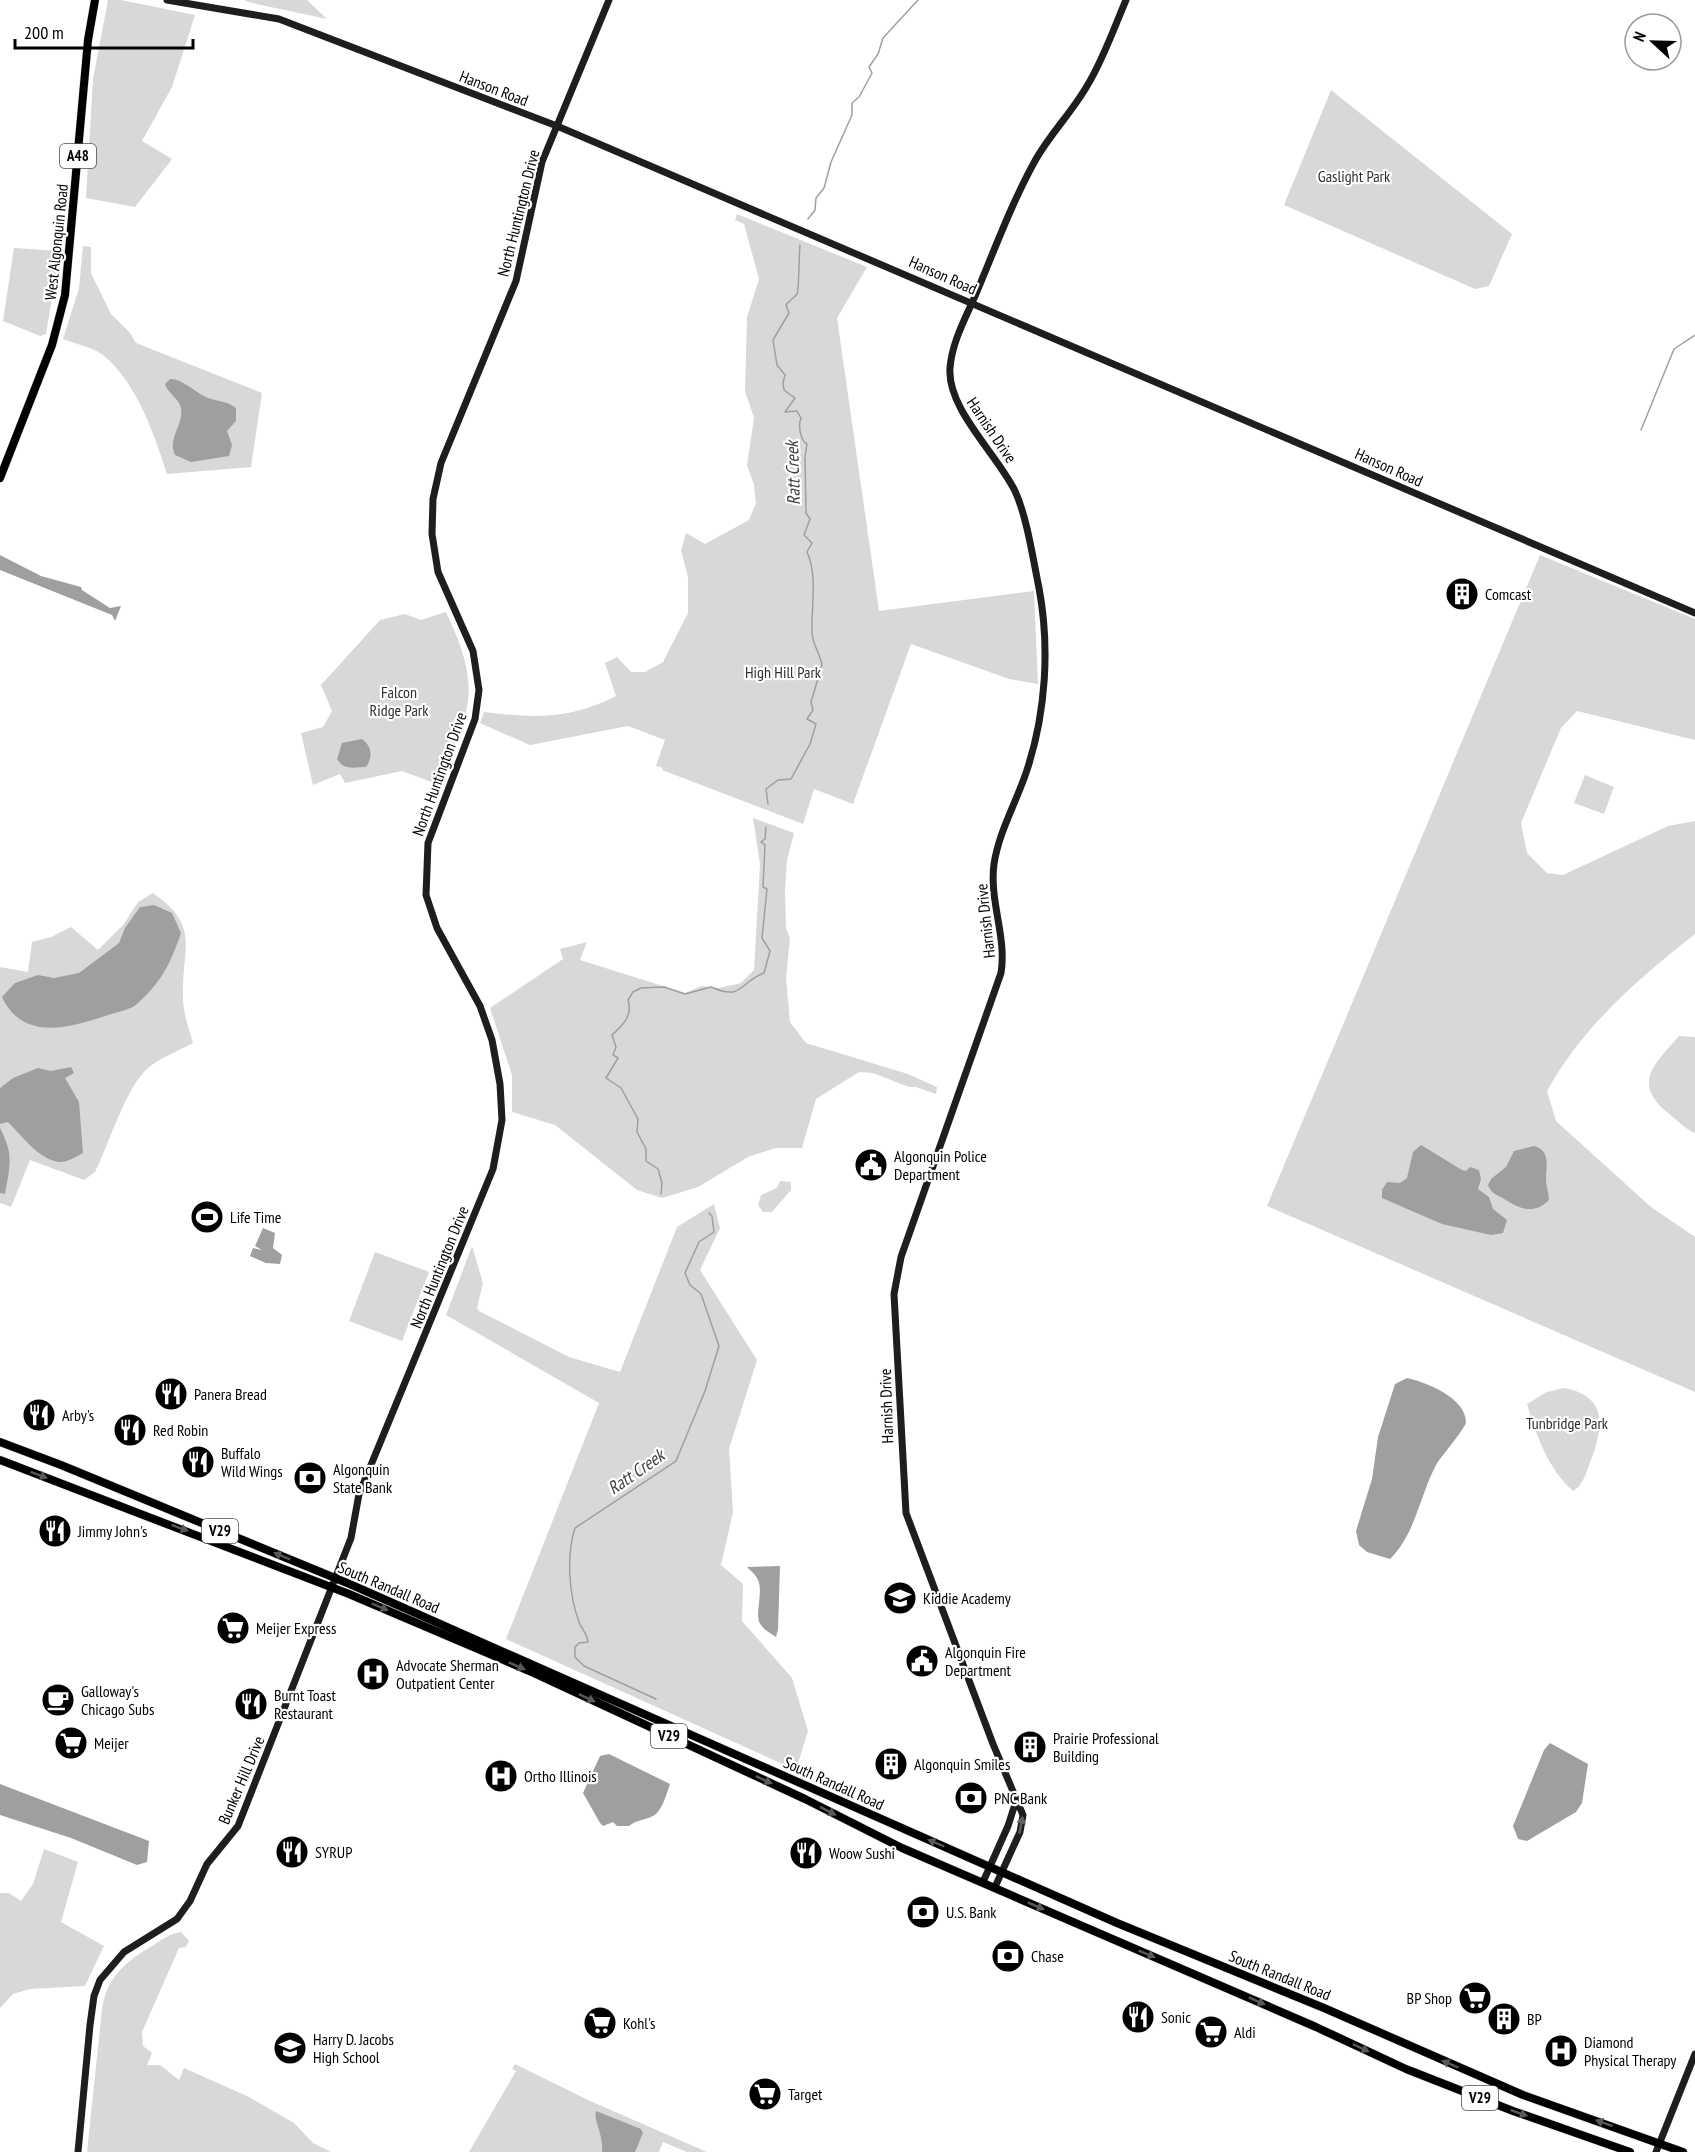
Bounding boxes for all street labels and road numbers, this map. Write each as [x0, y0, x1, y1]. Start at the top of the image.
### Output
street label: Hanson Road [457, 66, 531, 110]
road number: A48 [60, 144, 96, 168]
street label: North Huntington Drive [493, 147, 543, 279]
street label: West Algonquin Road [40, 183, 72, 301]
street label: Hanson Road [906, 251, 980, 299]
street label: Harnish Drive [963, 393, 1021, 467]
street label: Hanson Road [1352, 443, 1426, 491]
street label: North Huntington Drive [407, 709, 471, 839]
street label: Harnish Drive [971, 883, 999, 959]
street label: North Huntington Drive [405, 1203, 473, 1331]
street label: Harnish Drive [875, 1368, 897, 1444]
road number: V29 [202, 1519, 238, 1543]
street label: South Randall Road [335, 1557, 443, 1617]
road number: V29 [651, 1724, 687, 1748]
street label: Bunker Hill Drive [213, 1733, 269, 1827]
street label: South Randall Road [781, 1752, 888, 1814]
street label: South Randall Road [1226, 1945, 1334, 2005]
road number: V29 [1462, 2086, 1498, 2110]

